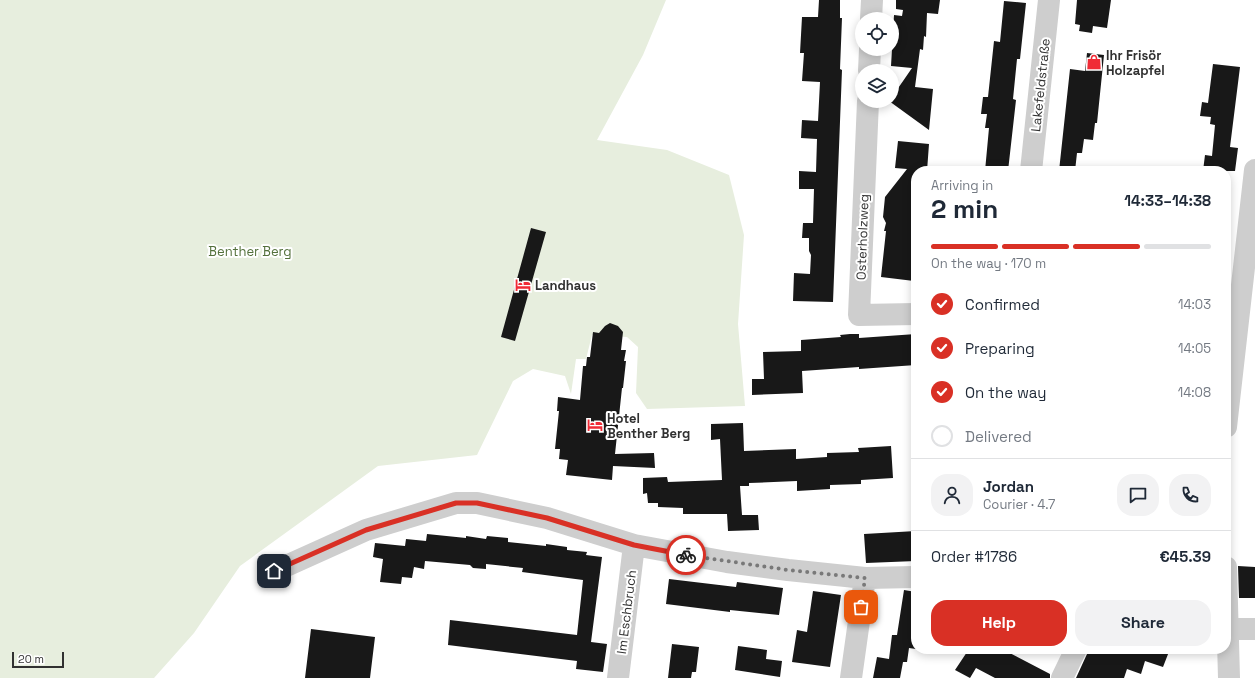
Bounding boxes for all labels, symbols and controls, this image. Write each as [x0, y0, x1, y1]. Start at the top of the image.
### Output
map controls [855, 12, 899, 108]
button: locate [855, 12, 899, 56]
street label: Lakefeldstraße [1027, 37, 1054, 133]
place label: Ihr Frisör Holzapfel [1106, 47, 1165, 79]
shop icon: Ihr Frisör Holzapfel [1085, 53, 1103, 71]
button: layers [855, 64, 899, 108]
text: Arriving in [931, 177, 993, 194]
text: 14:33–14:38 [1124, 191, 1211, 210]
text: 2 min [931, 192, 998, 226]
street label: Osterholzweg [853, 194, 872, 280]
park label: Benther Berg [208, 243, 292, 260]
text: On the way · 170 m [931, 255, 1046, 272]
hotel icon: Landhaus [514, 276, 532, 294]
place label: Landhaus [535, 277, 596, 294]
icon: check [931, 293, 953, 315]
text: Confirmed [965, 295, 1040, 314]
text: 14:03 [1178, 296, 1211, 313]
icon: check [931, 337, 953, 359]
text: Preparing [965, 339, 1035, 358]
text: 14:05 [1178, 340, 1211, 357]
icon: check [931, 381, 953, 403]
text: On the way [965, 383, 1046, 402]
text: 14:08 [1178, 384, 1211, 401]
place label: Hotel Benther Berg [607, 410, 690, 442]
hotel icon: Hotel Benther Berg [586, 416, 604, 434]
text: Delivered [965, 427, 1032, 446]
button: person [931, 474, 973, 516]
button: chat [1117, 474, 1159, 516]
button: phone [1169, 474, 1211, 516]
text: Jordan [983, 477, 1034, 496]
text: Courier · 4.7 [983, 496, 1055, 513]
courier [666, 535, 706, 575]
icon: bike [675, 544, 697, 566]
text: Order #1786 [931, 547, 1017, 566]
text: €45.39 [1159, 547, 1211, 566]
pin [257, 554, 291, 588]
icon: home [263, 560, 285, 582]
street label: Im Eschbruch [613, 569, 640, 655]
pin [844, 590, 878, 624]
icon: bag [850, 596, 872, 618]
button: Help [931, 600, 1067, 646]
button: Share [1075, 600, 1211, 646]
scale bar [12, 650, 64, 669]
text: 20 m [18, 652, 44, 666]

